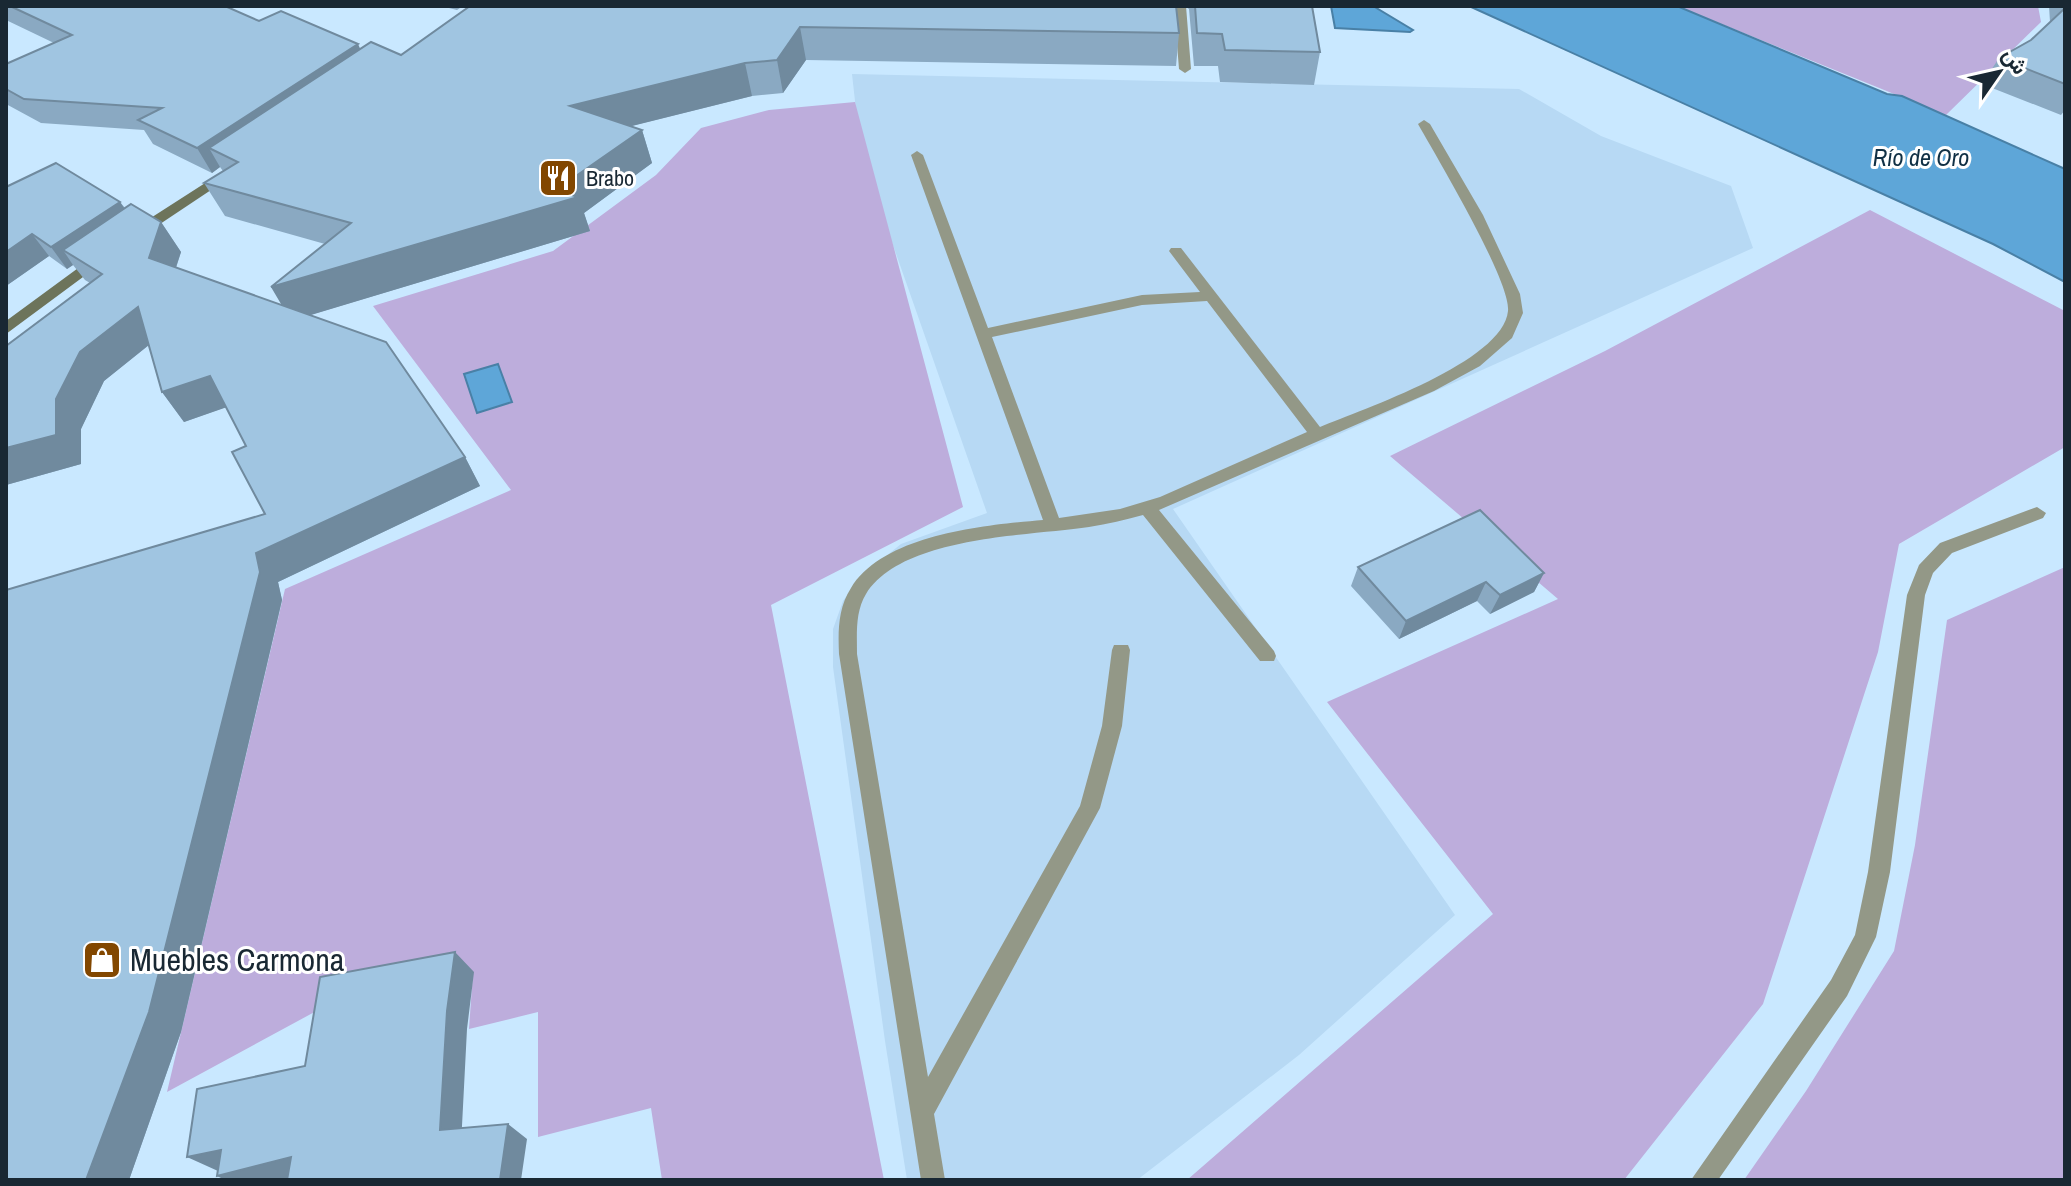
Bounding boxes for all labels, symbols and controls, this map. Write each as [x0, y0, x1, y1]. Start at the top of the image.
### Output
north arrow [1959, 32, 2039, 112]
text: ش [1996, 41, 2035, 80]
water label: Río de Oro [1873, 141, 1969, 173]
restaurant icon: Brabo [537, 157, 579, 199]
place label: Brabo [586, 163, 634, 193]
place label: Muebles Carmona [130, 938, 345, 981]
shop icon: Muebles Carmona [81, 939, 123, 981]

